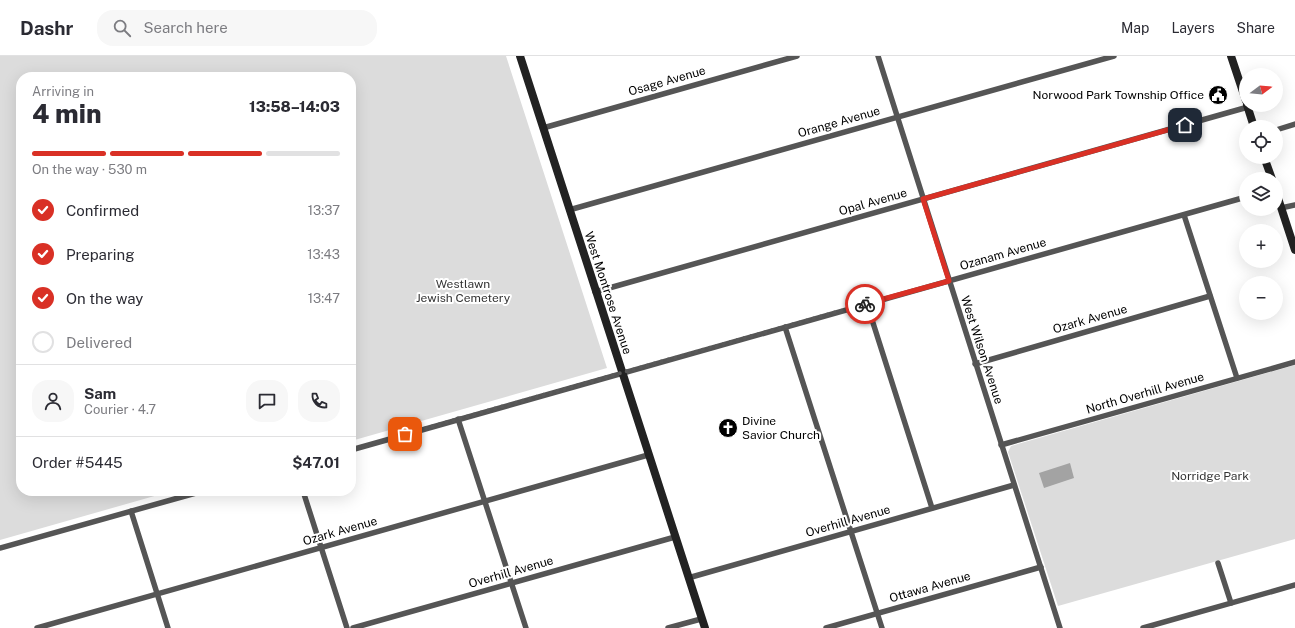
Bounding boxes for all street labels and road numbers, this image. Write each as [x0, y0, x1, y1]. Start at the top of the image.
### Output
street label: Osage Avenue [627, 63, 707, 99]
street label: Orange Avenue [796, 104, 882, 140]
street label: Opal Avenue [837, 186, 909, 218]
street label: West Montrose Avenue [582, 230, 635, 356]
street label: Ozanam Avenue [958, 235, 1048, 273]
street label: West Wilson Avenue [958, 294, 1006, 406]
street label: Ozark Avenue [1051, 302, 1129, 336]
street label: North Overhill Avenue [1084, 369, 1206, 417]
street label: Overhill Avenue [804, 502, 892, 540]
street label: Ozark Avenue [301, 514, 379, 548]
street label: Overhill Avenue [467, 553, 555, 591]
street label: Ottawa Avenue [888, 569, 972, 605]

